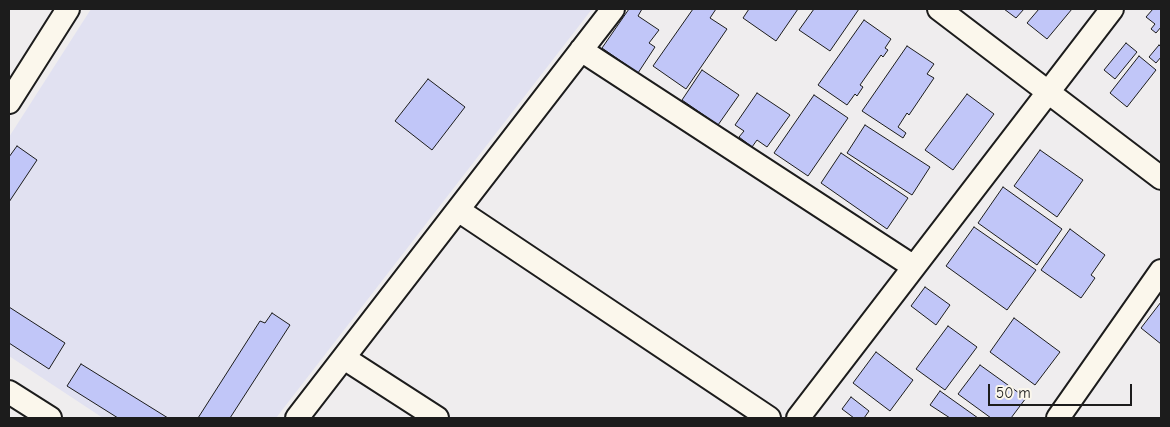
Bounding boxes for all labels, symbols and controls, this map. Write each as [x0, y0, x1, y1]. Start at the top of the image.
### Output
scale bar [990, 374, 1134, 406]
text: 50 m [996, 384, 1031, 402]

